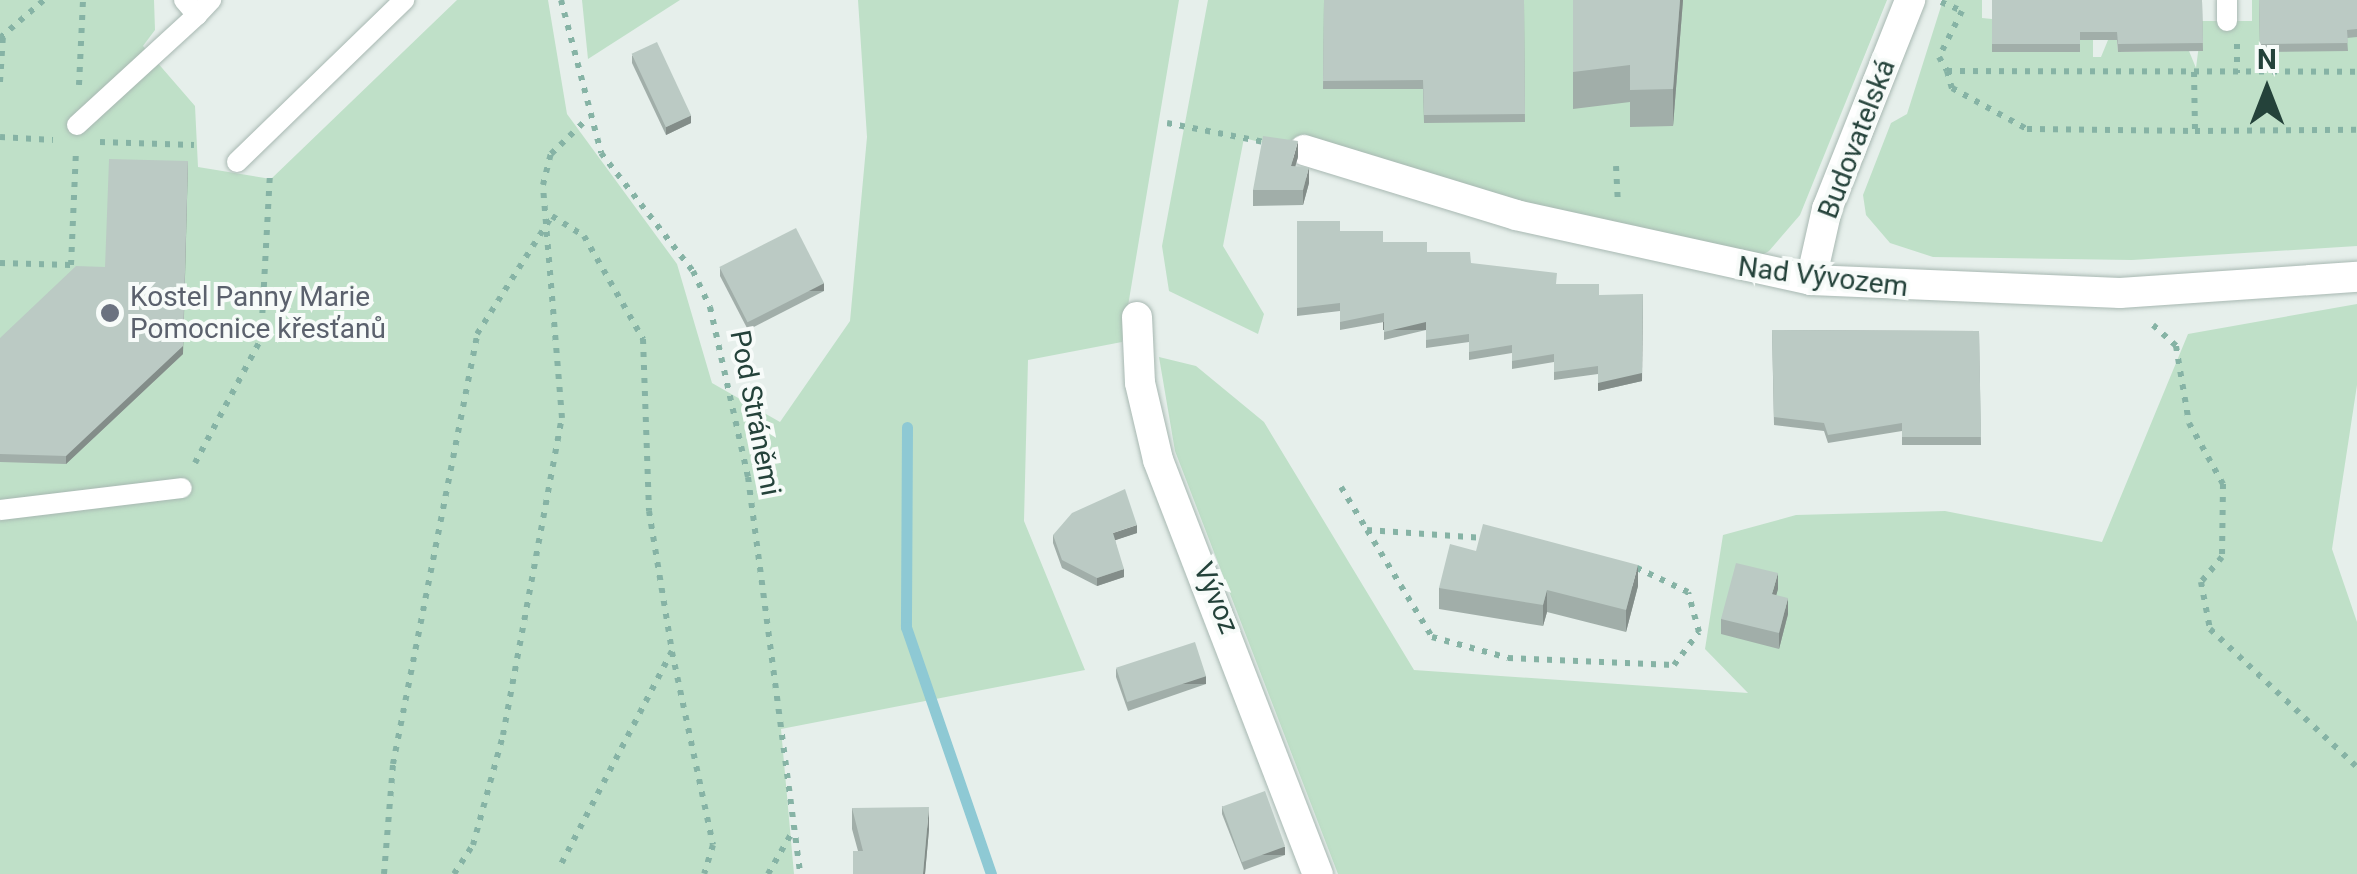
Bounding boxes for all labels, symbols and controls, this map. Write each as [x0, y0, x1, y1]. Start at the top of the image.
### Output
north arrow [2217, 40, 2317, 140]
text: N [2257, 43, 2277, 76]
street label: Budovatelská [1811, 55, 1903, 223]
street label: Nad Vývozem [1736, 250, 1910, 304]
place label: Kostel Panny Marie Pomocnice křesťanů [130, 280, 386, 346]
marker: Kostel Panny Marie Pomocnice křesťanů [99, 302, 121, 324]
street label: Pod Stráněmi [722, 327, 788, 499]
street label: Vývoz [1186, 557, 1246, 639]

